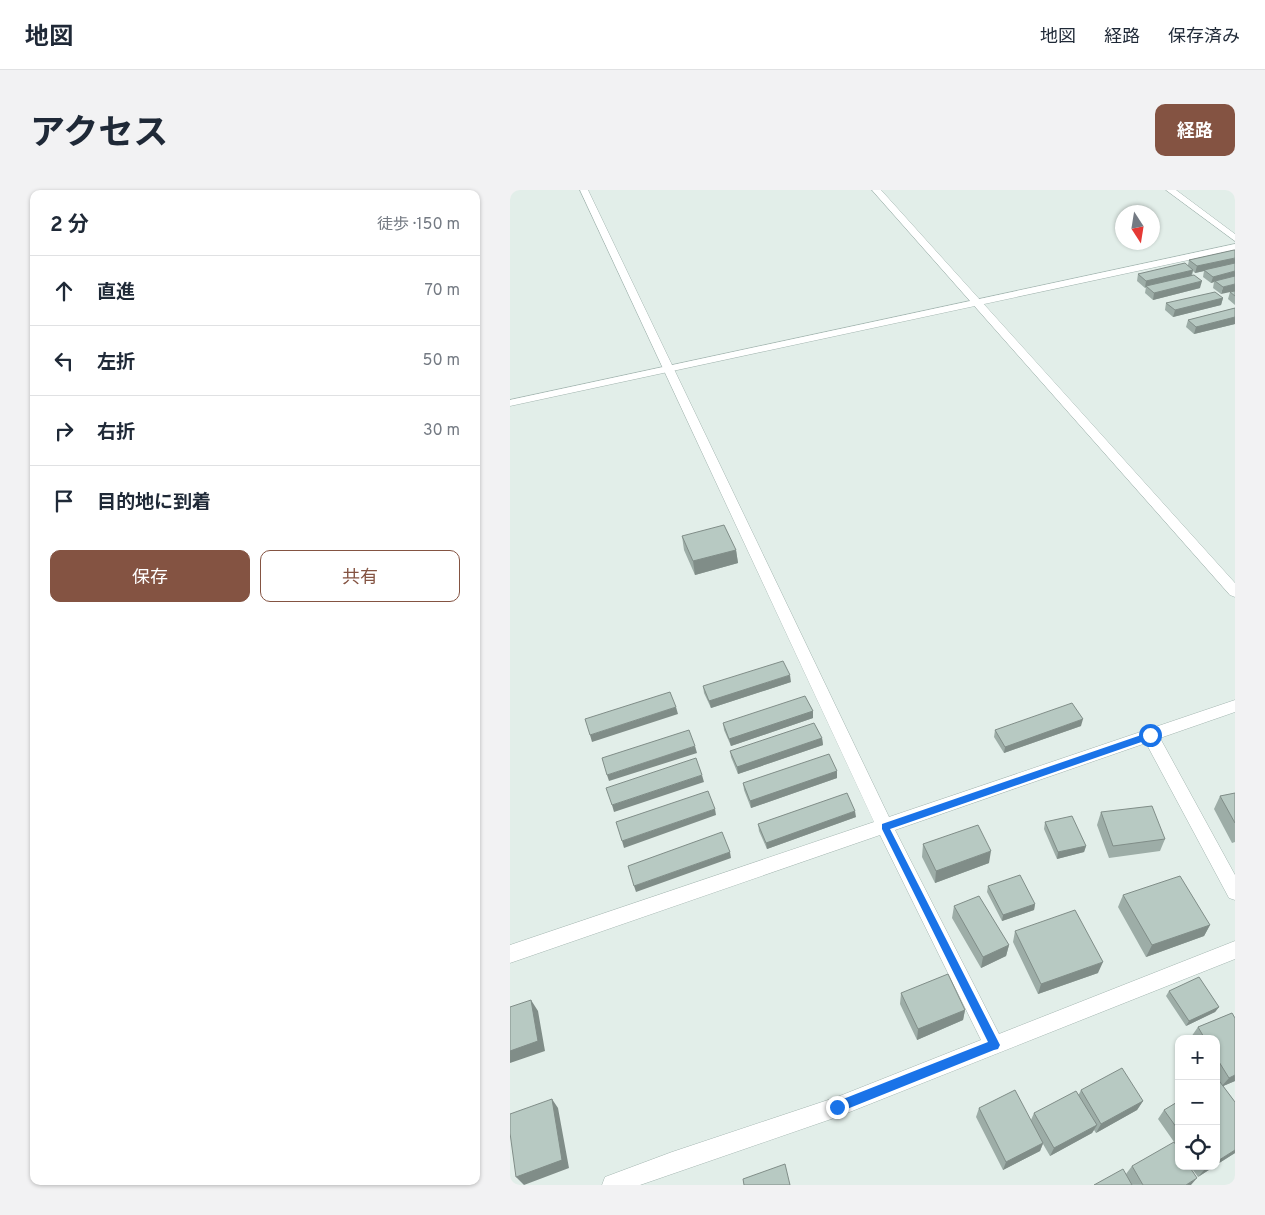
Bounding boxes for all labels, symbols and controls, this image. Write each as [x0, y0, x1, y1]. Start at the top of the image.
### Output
text: 地図 [25, 23, 73, 53]
text: 地図 [1040, 26, 1076, 49]
text: 経路 [1104, 26, 1140, 49]
text: 保存済み [1168, 26, 1240, 49]
button: 経路 [1155, 104, 1235, 156]
text: アクセス [30, 113, 168, 157]
north arrow [1115, 205, 1160, 250]
text: 2 分 [50, 212, 89, 239]
text: 徒歩 · 150 m [377, 215, 460, 235]
icon: ahead [50, 277, 78, 305]
text: 直進 [97, 281, 135, 305]
text: 70 m [425, 281, 460, 301]
icon: left [50, 347, 78, 375]
text: 左折 [97, 351, 135, 375]
text: 50 m [423, 351, 460, 371]
icon: right [50, 417, 78, 445]
text: 右折 [97, 421, 135, 445]
text: 30 m [423, 421, 460, 441]
icon: arrive [50, 487, 78, 515]
text: 目的地に到着 [97, 491, 211, 515]
button: 保存 [50, 550, 250, 602]
button: 共有 [260, 550, 460, 602]
route start [1139, 724, 1162, 747]
map controls [1175, 1035, 1220, 1170]
button: + [1175, 1035, 1220, 1080]
button: − [1175, 1080, 1220, 1125]
route end [826, 1096, 849, 1119]
button: locate [1175, 1125, 1220, 1170]

